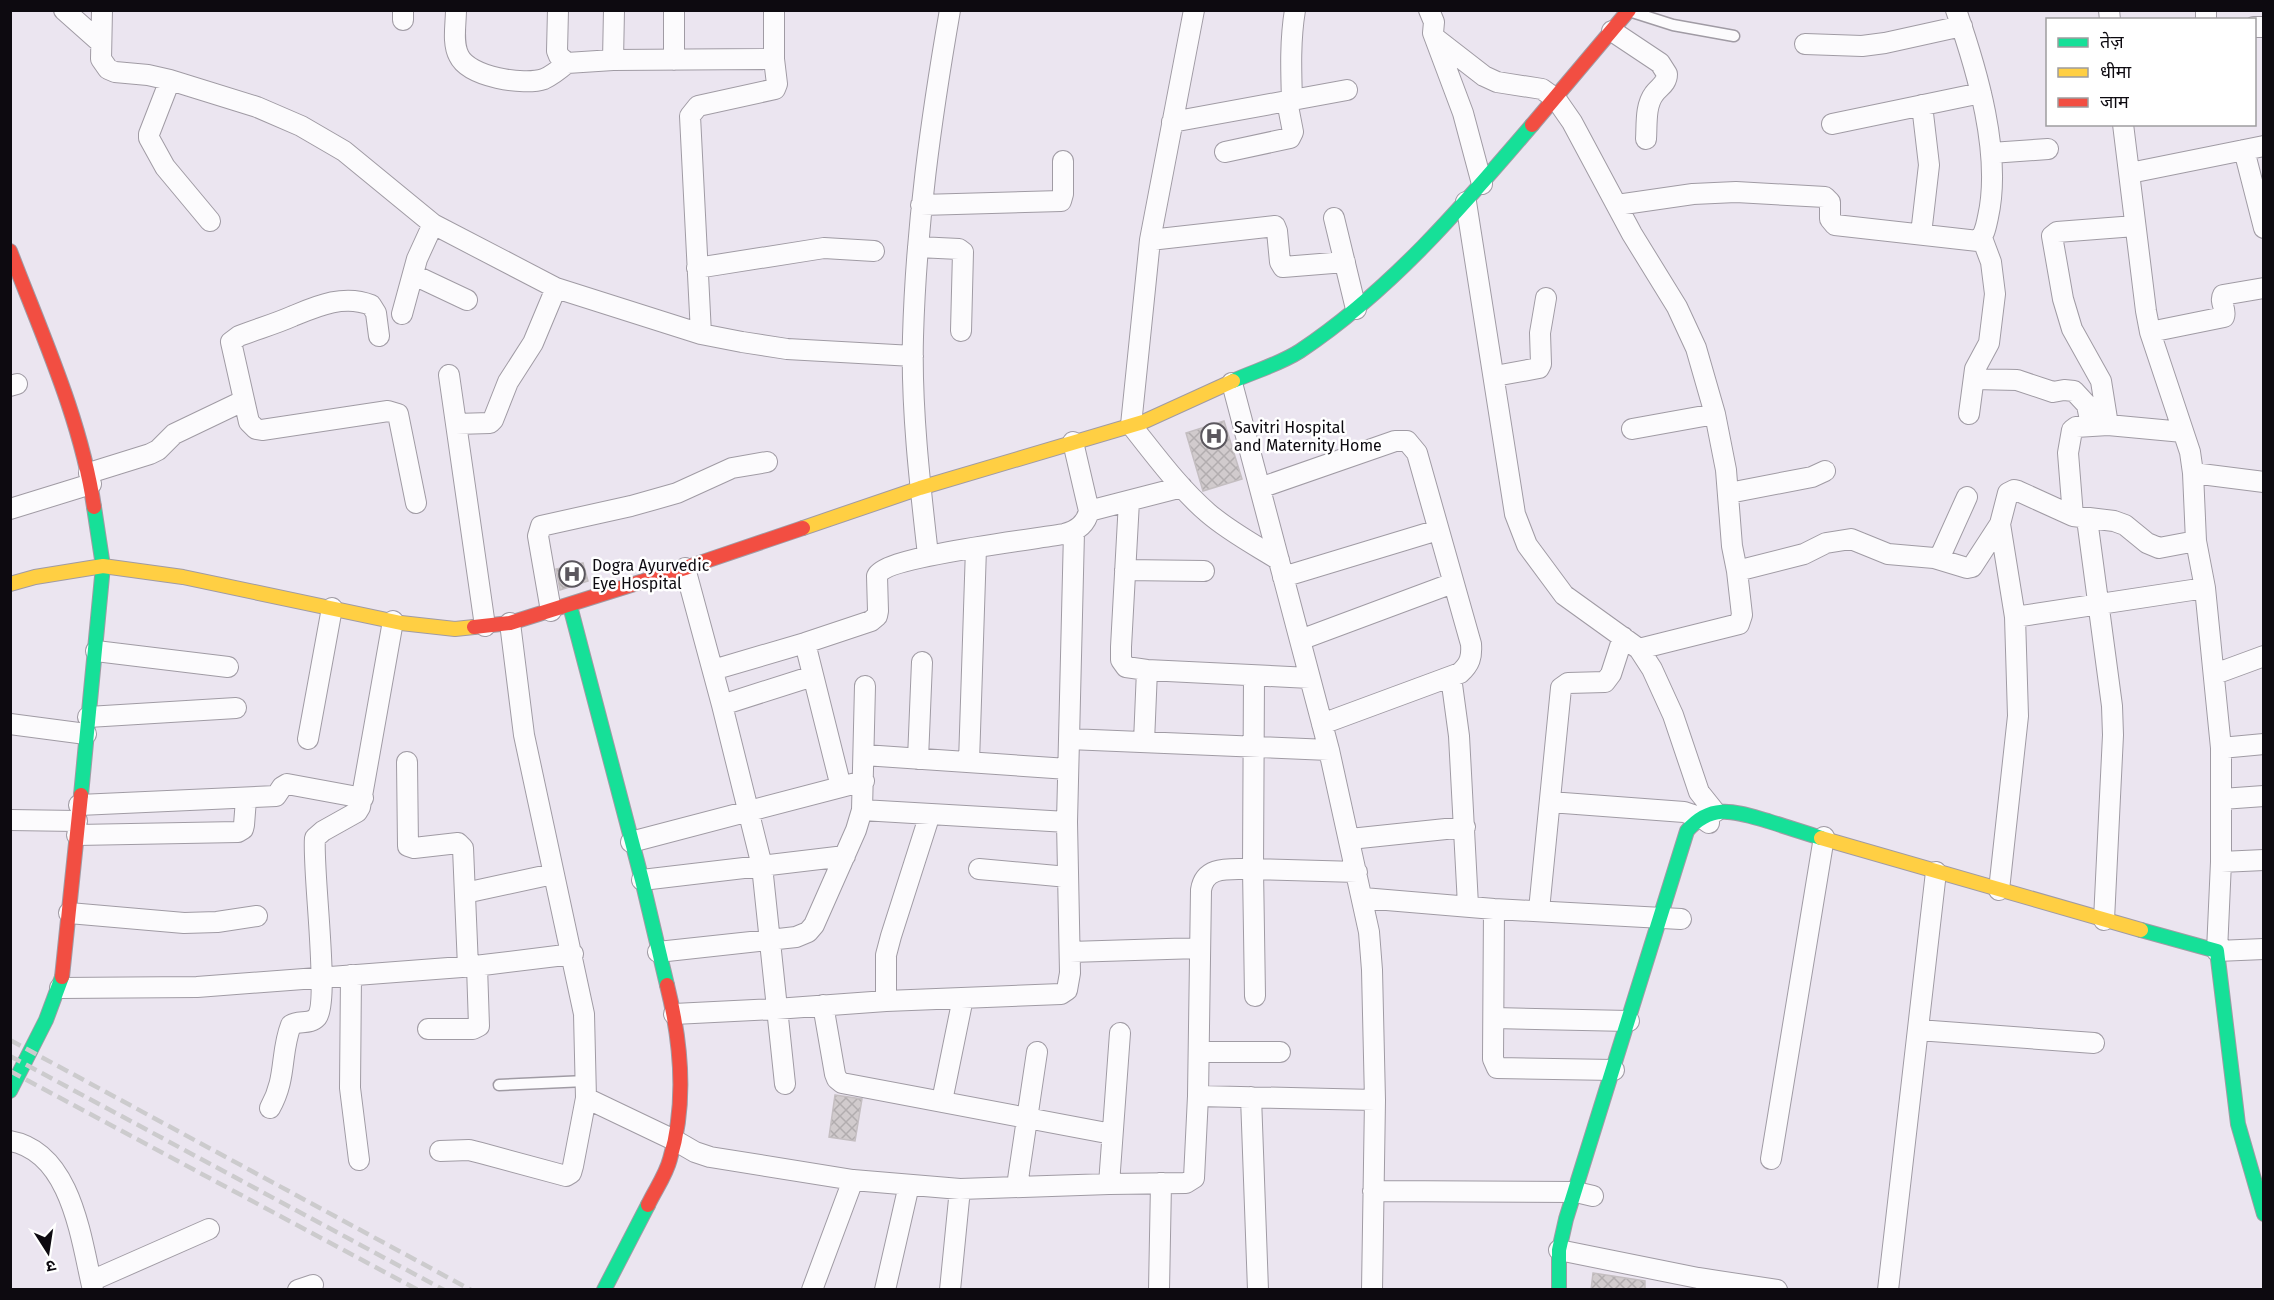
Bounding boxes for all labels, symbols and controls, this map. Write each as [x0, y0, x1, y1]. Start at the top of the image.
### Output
legend [2046, 18, 2256, 126]
text: तेज़ [2100, 31, 2124, 53]
text: धीमा [2100, 61, 2131, 83]
text: जाम [2100, 91, 2130, 113]
place label: Savitri Hospital and Maternity Home [1234, 418, 1382, 455]
hospital icon: Savitri Hospital and Maternity Home [1199, 421, 1229, 451]
place label: Dogra Ayurvedic Eye Hospital [592, 556, 710, 593]
hospital icon: Dogra Ayurvedic Eye Hospital [557, 559, 587, 589]
north arrow [18, 1222, 78, 1282]
text: उ [44, 1256, 58, 1277]

